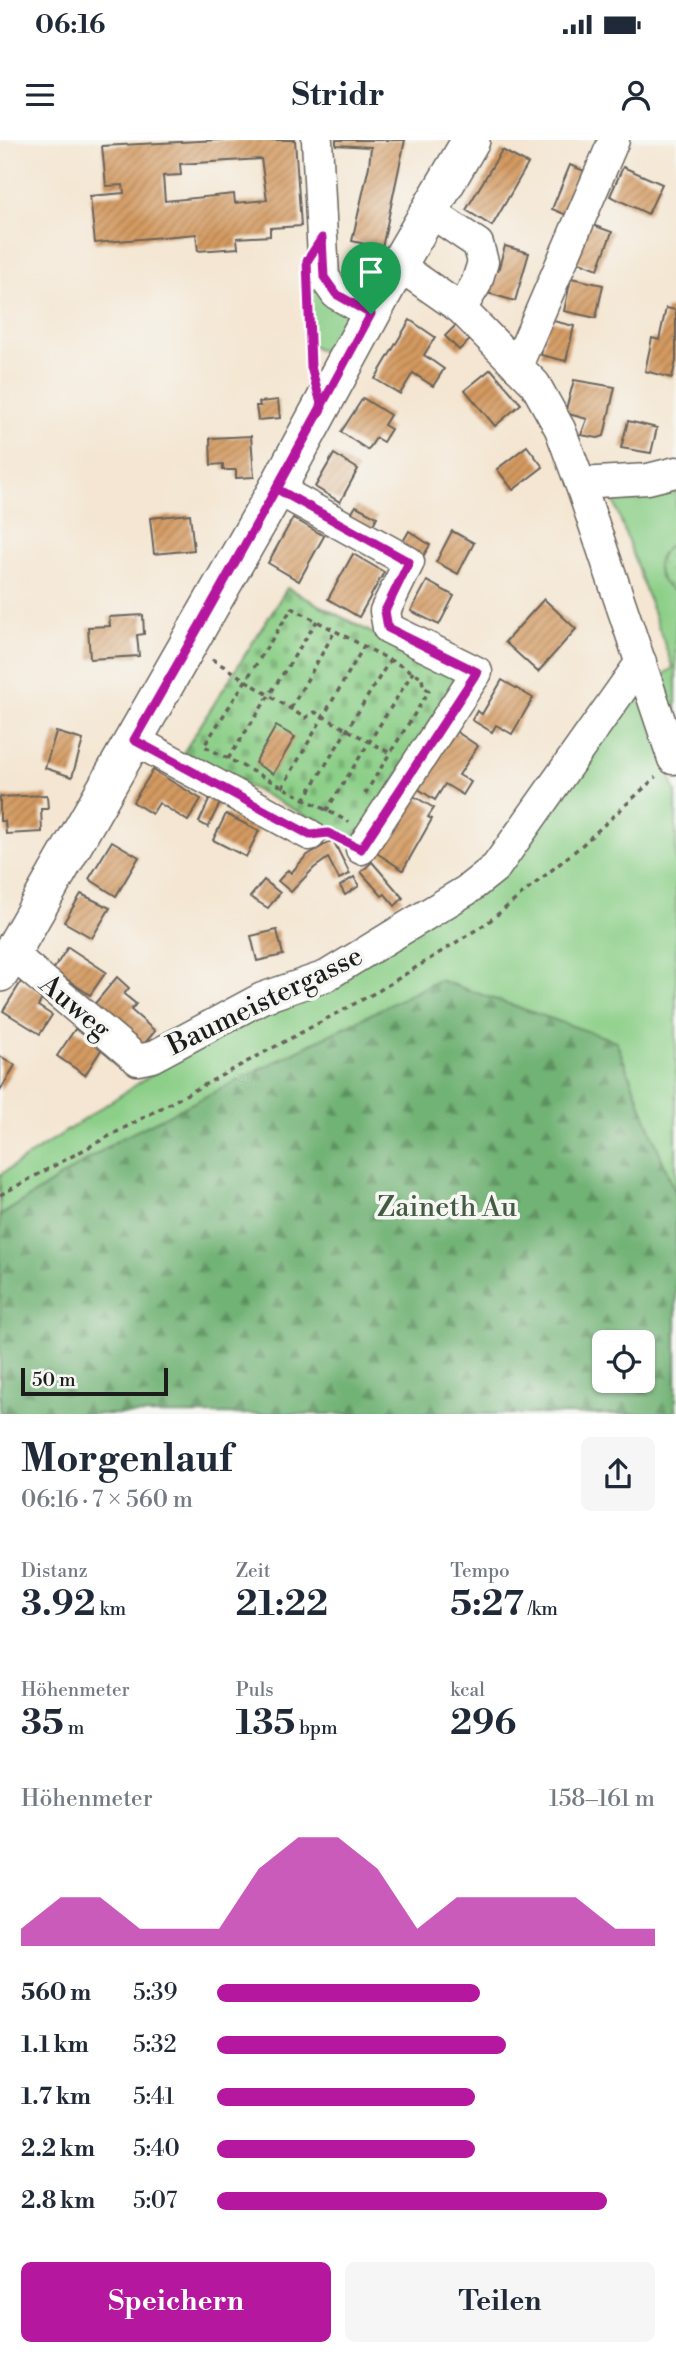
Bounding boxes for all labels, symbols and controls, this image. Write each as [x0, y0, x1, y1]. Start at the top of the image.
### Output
text: 06:16 [35, 9, 105, 41]
text: Stridr [291, 75, 385, 115]
icon: menu [21, 76, 59, 114]
icon: person [617, 76, 655, 114]
pin [341, 242, 401, 314]
icon: arrive [352, 253, 390, 291]
street label: Baumeistergasse [161, 939, 369, 1064]
street label: Auweg [31, 966, 118, 1047]
park label: Zaineth Au [377, 1190, 517, 1225]
map controls [592, 1330, 655, 1393]
button: locate [592, 1330, 655, 1393]
scale bar [21, 1366, 168, 1397]
text: 50 m [32, 1368, 76, 1392]
text: Morgenlauf [21, 1436, 232, 1483]
button: share [581, 1437, 655, 1511]
text: 06:16 · 7 × 560 m [21, 1486, 193, 1514]
text: Distanz [21, 1559, 88, 1583]
text: Zeit [236, 1559, 270, 1583]
text: Tempo [450, 1559, 510, 1583]
text: 3.92 [21, 1583, 96, 1626]
text: 21:22 [236, 1583, 328, 1626]
text: 5:27 [450, 1583, 524, 1626]
text: km [96, 1597, 126, 1621]
text: /km [524, 1597, 558, 1621]
text: Höhenmeter [21, 1678, 130, 1702]
text: Puls [236, 1678, 274, 1702]
text: kcal [450, 1678, 485, 1702]
text: 35 [21, 1702, 64, 1745]
text: 135 [236, 1702, 295, 1745]
text: 296 [450, 1702, 516, 1745]
text: m [64, 1716, 84, 1740]
text: bpm [295, 1716, 338, 1740]
text: Höhenmeter [21, 1785, 153, 1813]
text: 158–161 m [549, 1785, 655, 1813]
text: 560 m [21, 1979, 91, 2007]
text: 5:39 [133, 1979, 178, 2007]
text: 1.1 km [21, 2031, 89, 2059]
text: 5:32 [133, 2031, 177, 2059]
text: 1.7 km [21, 2083, 91, 2111]
text: 5:41 [133, 2083, 174, 2111]
text: 2.2 km [21, 2135, 95, 2163]
text: 5:40 [133, 2135, 180, 2163]
text: 2.8 km [21, 2187, 95, 2215]
text: 5:07 [133, 2187, 177, 2215]
button: Speichern [21, 2262, 331, 2342]
button: Teilen [345, 2262, 655, 2342]

